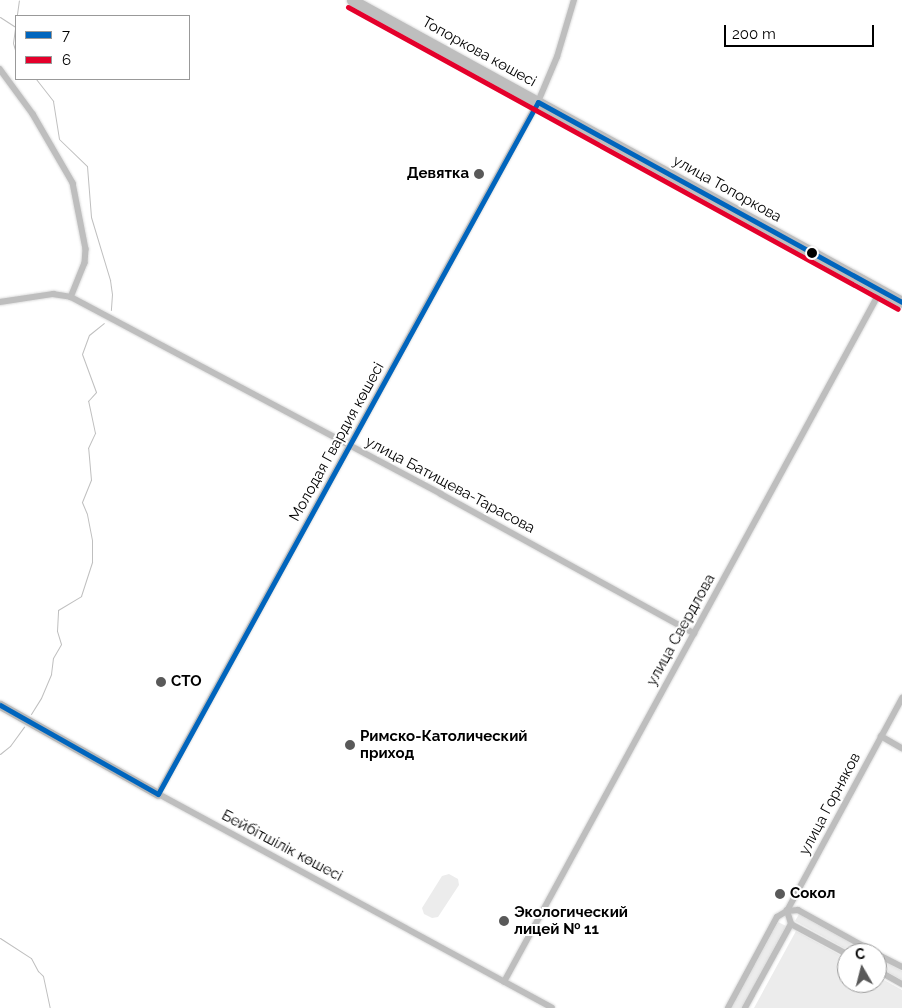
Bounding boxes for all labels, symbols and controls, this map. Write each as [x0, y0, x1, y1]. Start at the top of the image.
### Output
street label: Топоркова көшесі [419, 13, 539, 91]
legend [15, 15, 190, 80]
scale bar [727, 15, 877, 47]
text: 200 m [732, 25, 776, 43]
text: 7 [62, 26, 70, 44]
text: 6 [62, 51, 71, 69]
street label: улица Топоркова [669, 152, 785, 226]
place label: Девятка [407, 165, 469, 183]
marker: Девятка [473, 168, 485, 180]
unlabelled marker [807, 248, 817, 258]
street label: Молодая Гвардия көшесі [286, 359, 388, 525]
street label: улица Батищева-Тарасова [362, 433, 538, 537]
street label: улица Свердлова [643, 571, 719, 689]
place label: СТО [171, 673, 202, 691]
marker: СТО [155, 676, 167, 688]
place label: Римско-Католический приход [360, 727, 528, 762]
marker: Римско-Католический приход [344, 739, 356, 751]
street label: улица Горняков [796, 750, 864, 858]
street label: Бейбітшілік көшесі [218, 807, 346, 885]
place label: Сокол [790, 885, 836, 903]
marker: Сокол [774, 888, 786, 900]
place label: Экологический лицей № 11 [514, 903, 628, 938]
marker: Экологический лицей № 11 [498, 915, 510, 927]
north arrow [837, 943, 887, 993]
text: С [854, 946, 866, 963]

